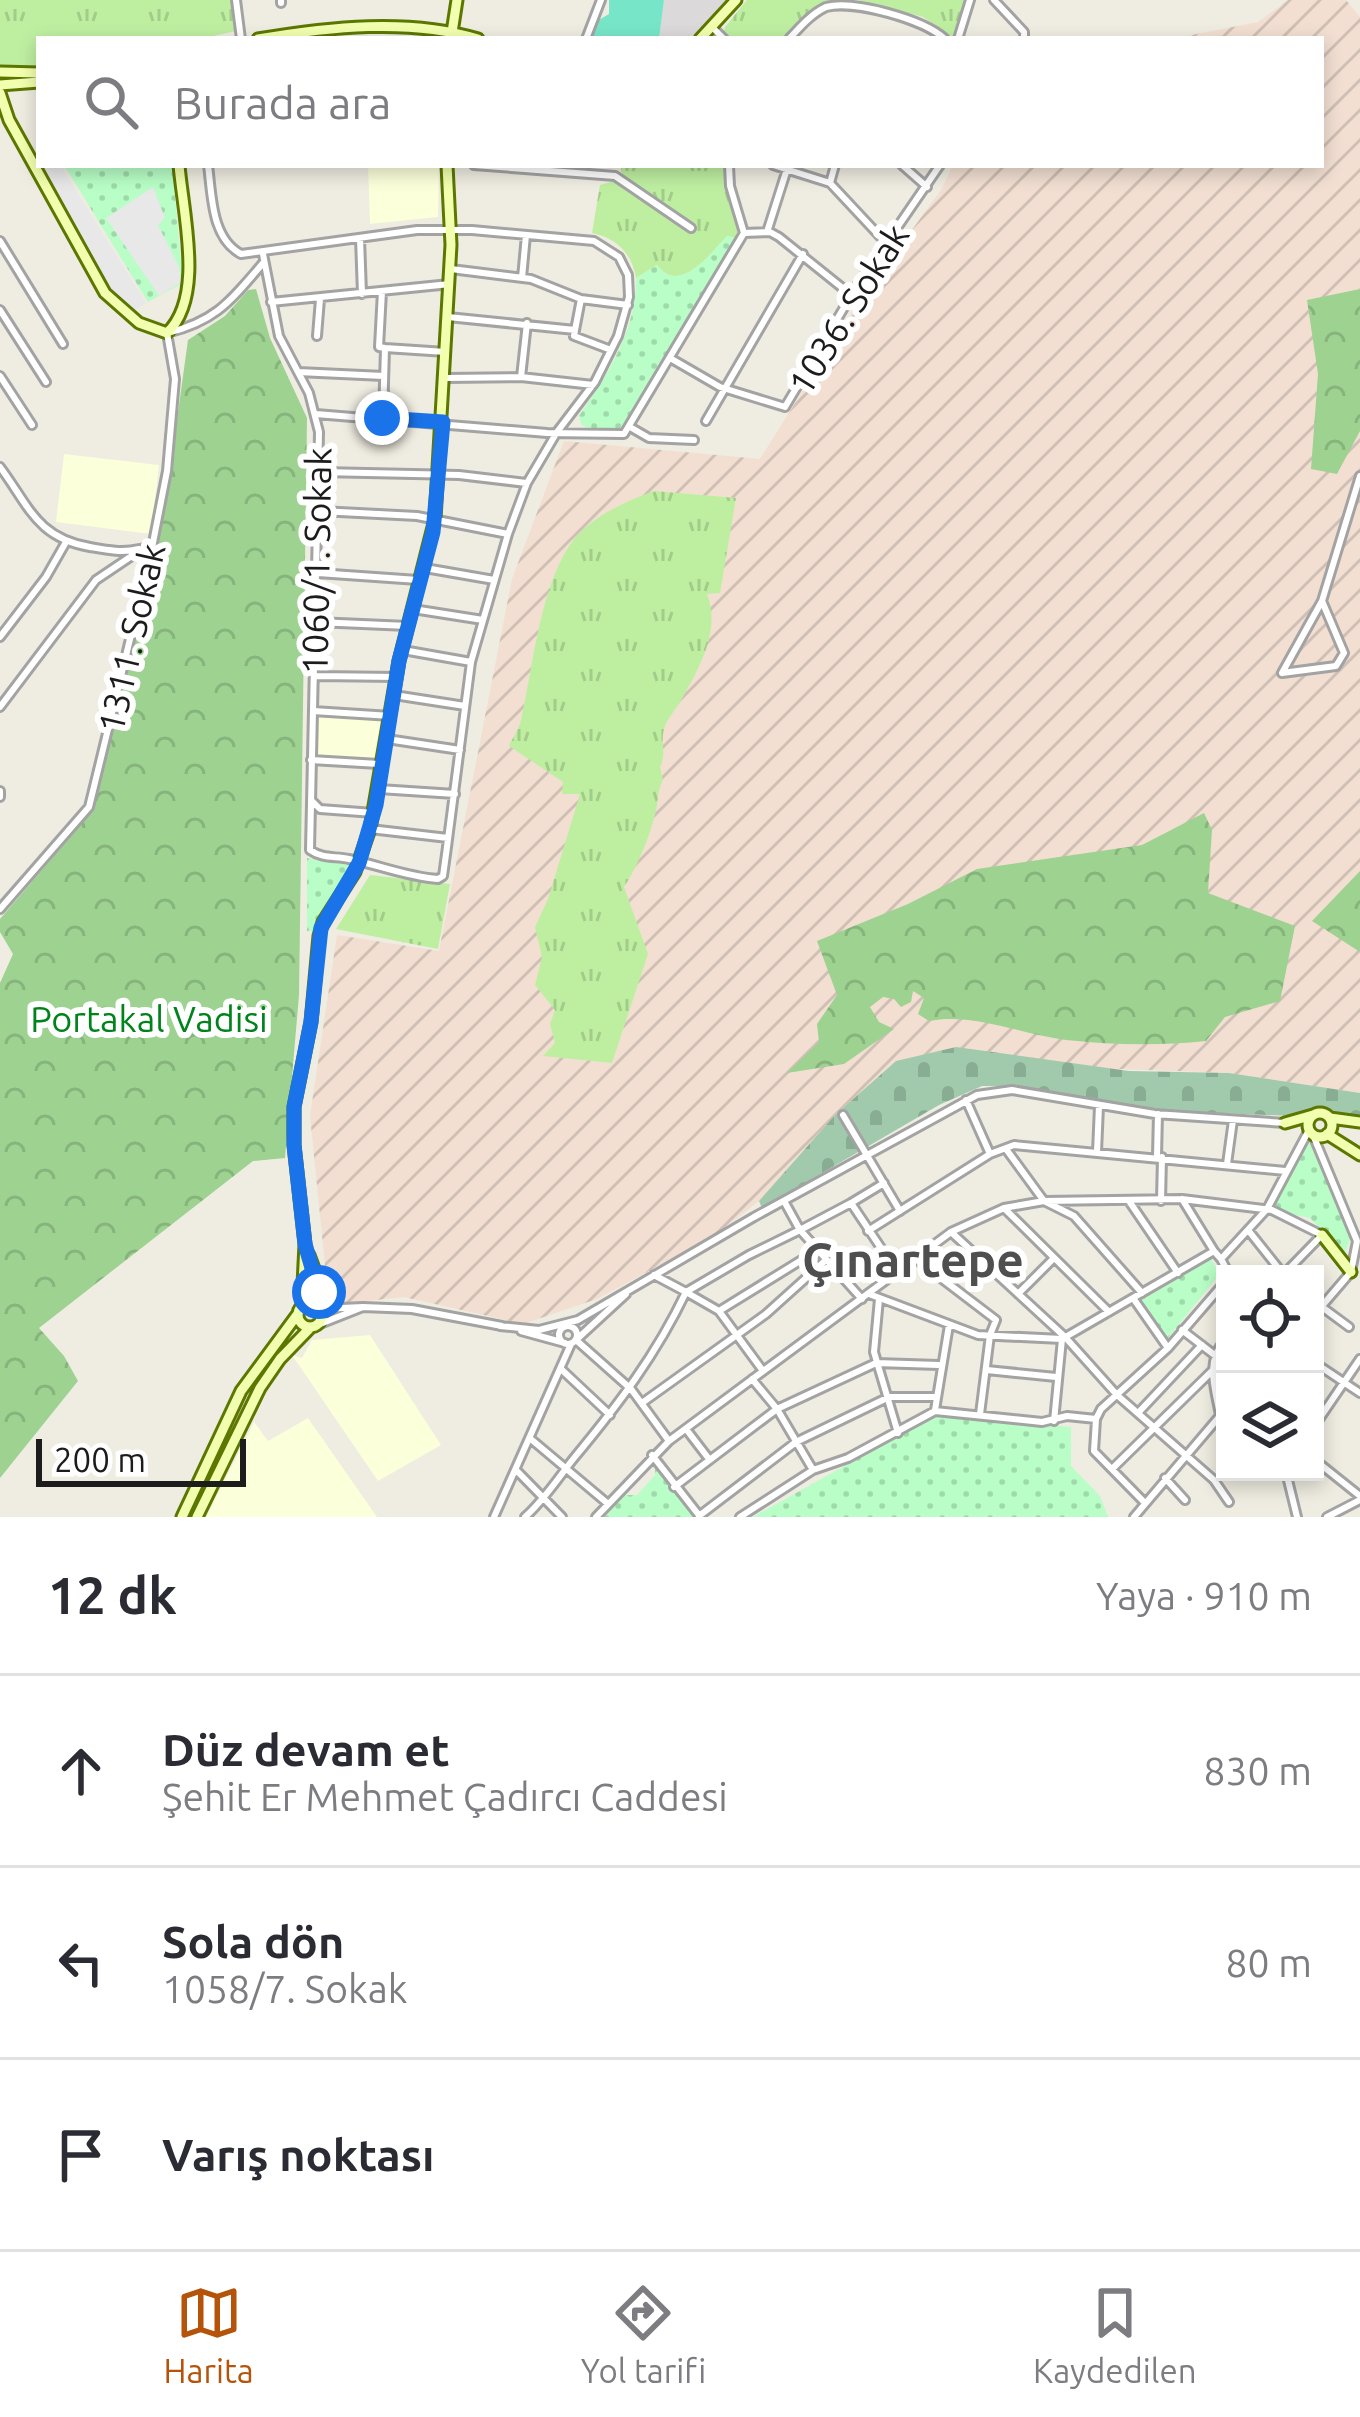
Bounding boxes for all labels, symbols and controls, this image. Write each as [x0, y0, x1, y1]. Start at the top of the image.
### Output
search box [36, 36, 1324, 168]
icon: search [78, 69, 144, 135]
text: Burada ara [174, 77, 391, 128]
street label: 1036. Sokak [779, 216, 917, 402]
route end [355, 391, 409, 445]
street label: 1060/1. Sokak [294, 447, 338, 675]
street label: 1311. Sokak [89, 539, 173, 737]
park label: Portakal Vadisi [30, 998, 268, 1039]
district label: Çınartepe [802, 1232, 1024, 1287]
route start [292, 1265, 346, 1319]
map controls [1216, 1265, 1324, 1481]
button: locate [1216, 1265, 1324, 1373]
button: layers [1216, 1373, 1324, 1481]
scale bar [36, 1433, 246, 1486]
text: 200 m [54, 1441, 146, 1478]
text: 12 dk [48, 1566, 177, 1624]
text: Yaya · 910 m [1096, 1574, 1312, 1617]
text: Düz devam et [162, 1724, 450, 1775]
icon: ahead [48, 1738, 114, 1804]
text: 830 m [1203, 1749, 1312, 1792]
text: Şehit Er Mehmet Çadırcı Caddesi [162, 1775, 728, 1818]
text: Sola dön [162, 1916, 344, 1967]
icon: left [48, 1930, 114, 1996]
text: 80 m [1225, 1941, 1312, 1984]
text: 1058/7. Sokak [162, 1967, 408, 2010]
icon: arrive [48, 2122, 114, 2188]
text: Varış noktası [162, 2129, 435, 2180]
tab: Harita [163, 2280, 254, 2389]
tab: Yol tarifi [581, 2280, 706, 2389]
tab: Kaydedilen [1033, 2280, 1197, 2389]

